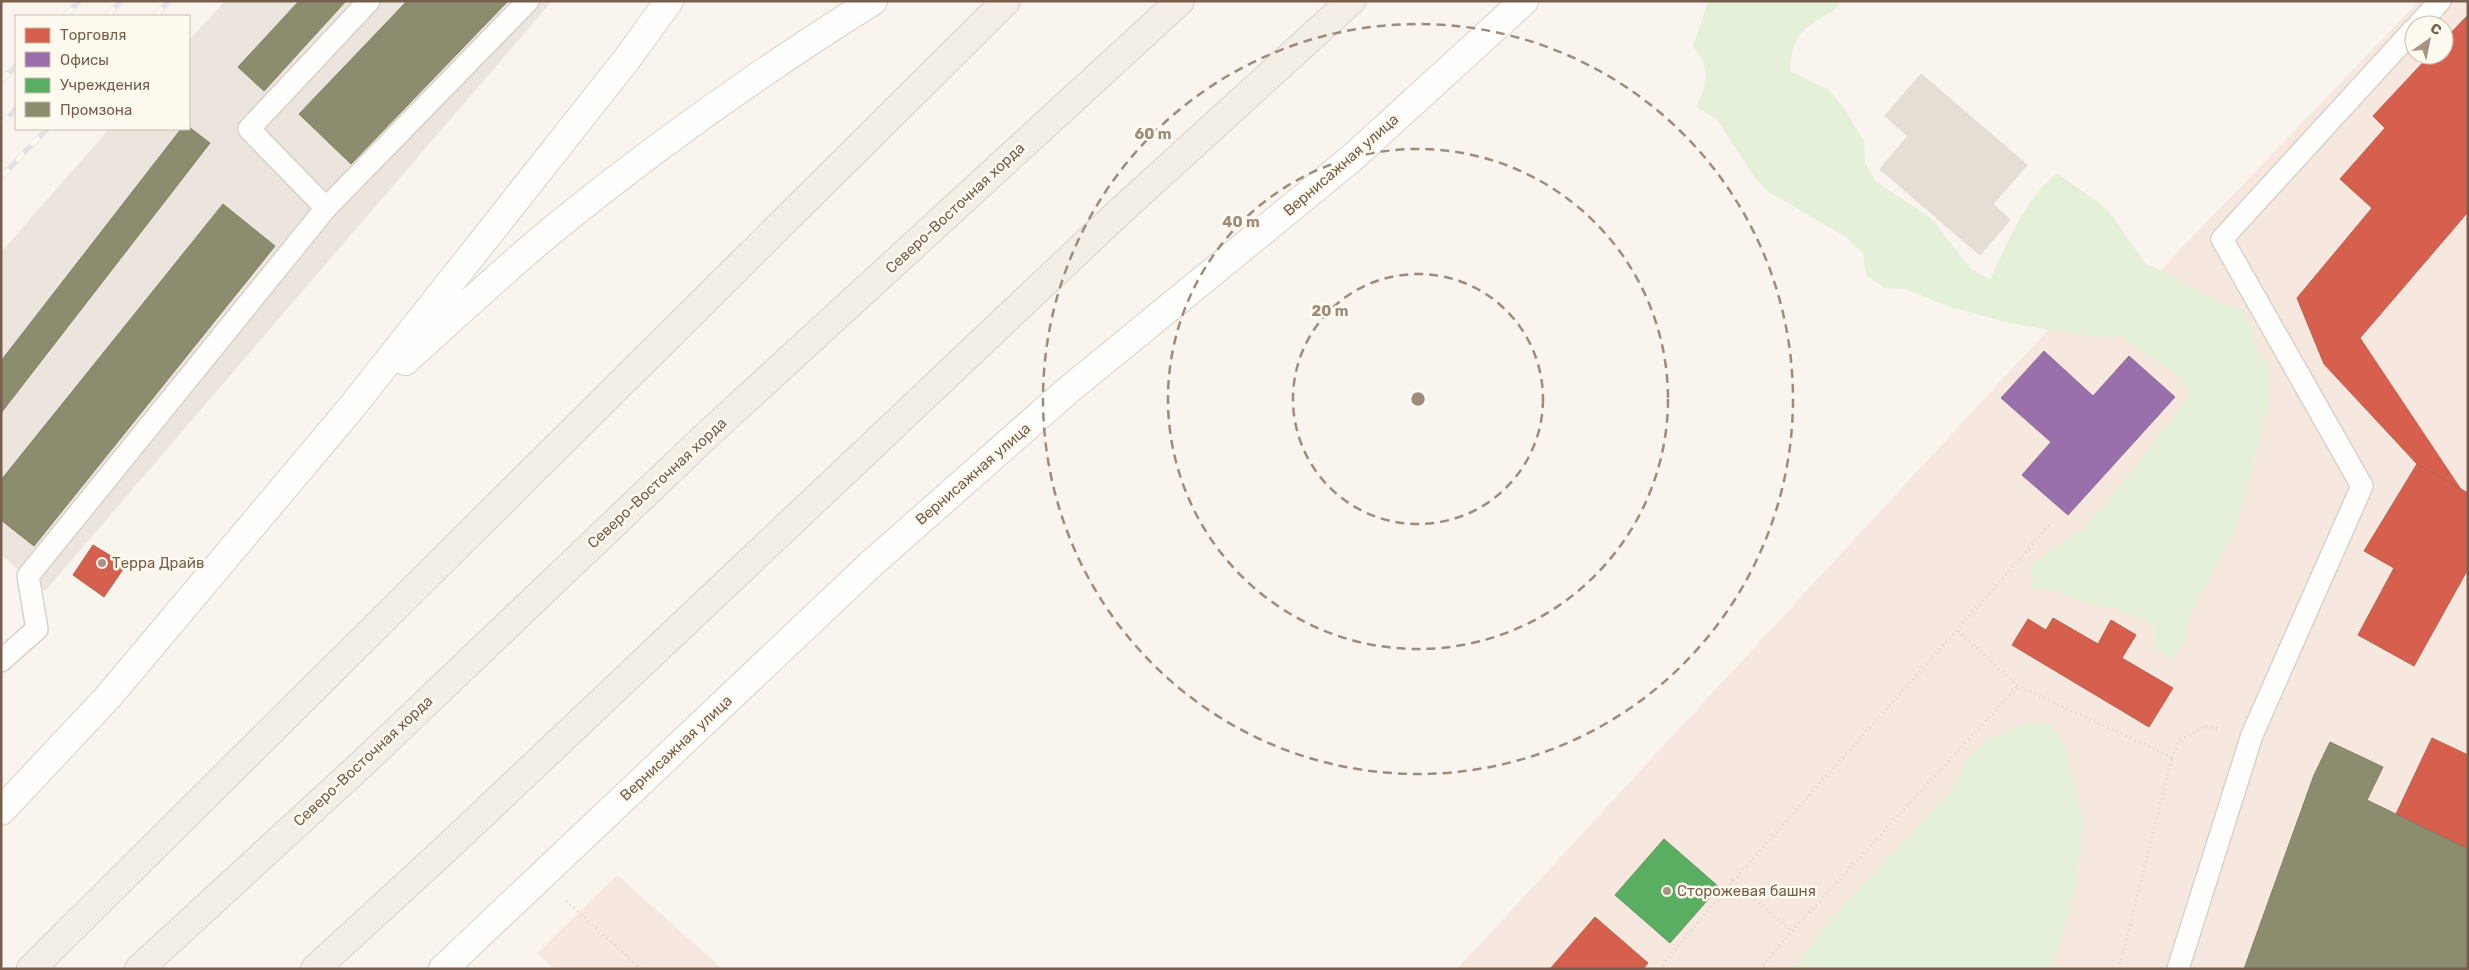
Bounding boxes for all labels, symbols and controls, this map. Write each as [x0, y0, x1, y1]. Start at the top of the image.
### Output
legend [15, 15, 190, 130]
north arrow [2404, 15, 2454, 65]
text: С [2427, 20, 2445, 39]
text: Торговля [60, 26, 126, 44]
text: Офисы [60, 51, 109, 69]
text: Учреждения [60, 76, 150, 94]
text: Промзона [60, 101, 132, 119]
street label: Вернисажная улица [1280, 110, 1402, 220]
text: 60 m [1135, 125, 1171, 143]
street label: Северо-Восточная хорда [882, 139, 1028, 277]
text: 40 m [1222, 213, 1260, 231]
text: 20 m [1312, 302, 1348, 320]
centre of rings [1409, 390, 1427, 408]
street label: Северо-Восточная хорда [584, 414, 730, 552]
street label: Вернисажная улица [912, 419, 1034, 529]
place label: Терра Драйв [112, 554, 204, 572]
marker: Терра Драйв [96, 557, 108, 569]
street label: Вернисажная улица [616, 691, 736, 805]
street label: Северо-Восточная хорда [290, 692, 436, 830]
place label: Сторожевая башня [1677, 882, 1816, 900]
marker: Сторожевая башня [1661, 885, 1673, 897]

